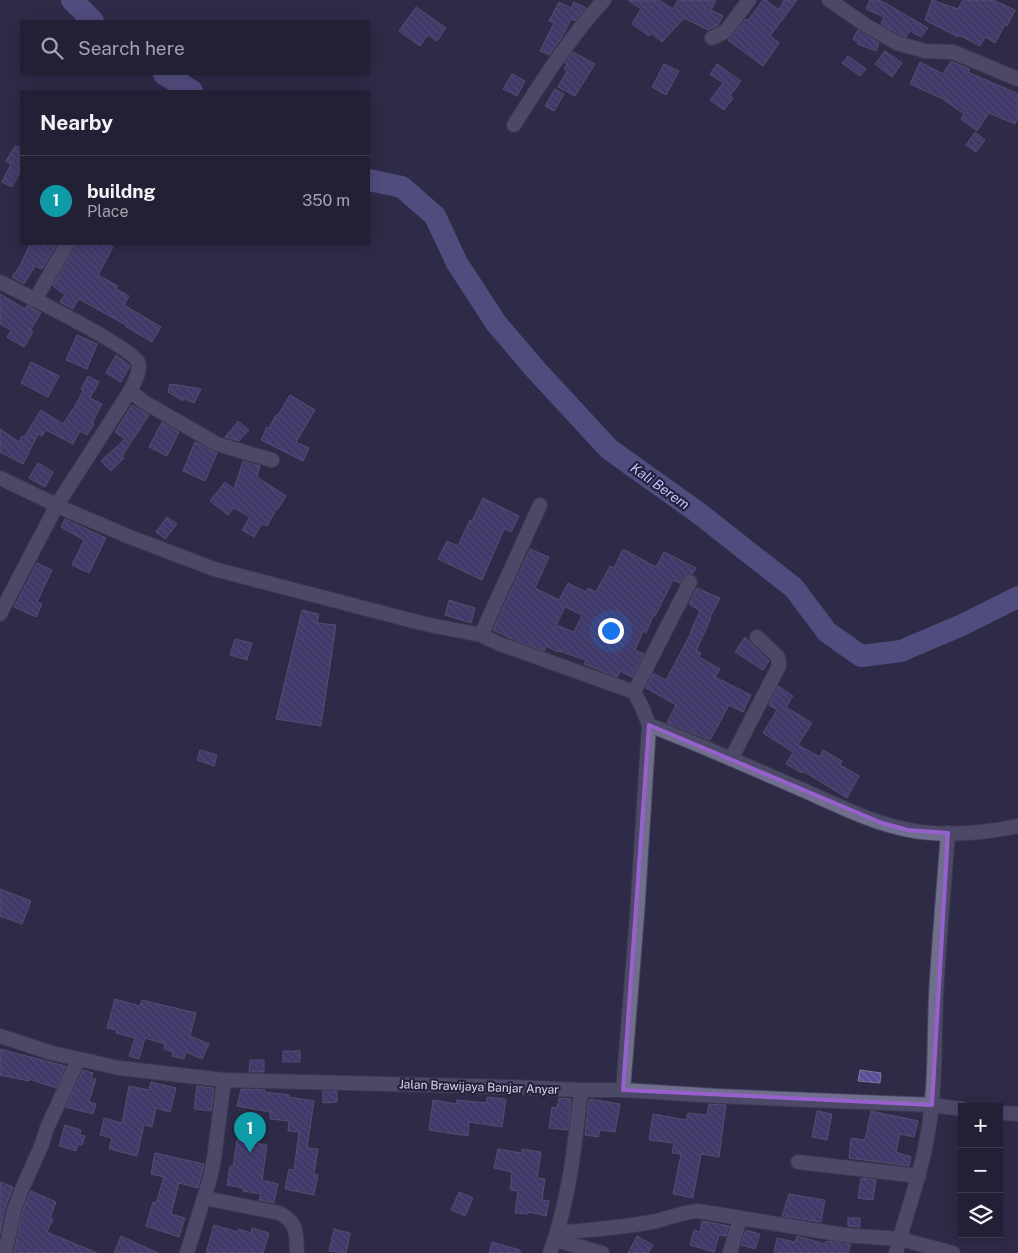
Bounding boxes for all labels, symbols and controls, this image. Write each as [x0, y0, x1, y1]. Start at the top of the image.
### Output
search box [20, 20, 370, 75]
icon: search [38, 34, 66, 62]
text: Search here [78, 37, 185, 59]
text: Nearby [40, 110, 113, 135]
text: buildng [87, 180, 156, 202]
text: 1 [53, 191, 59, 210]
text: 350 m [302, 191, 350, 210]
text: Place [87, 202, 129, 221]
water label: Kali Berem [628, 459, 692, 513]
your location [598, 618, 624, 644]
street label: Jalan Brawijaya Banjar Anyar [399, 1077, 559, 1097]
map controls [958, 1103, 1003, 1238]
button: + [958, 1103, 1003, 1148]
pin: 1 [234, 1112, 266, 1153]
button: − [958, 1148, 1003, 1193]
button: layers [958, 1193, 1003, 1238]

